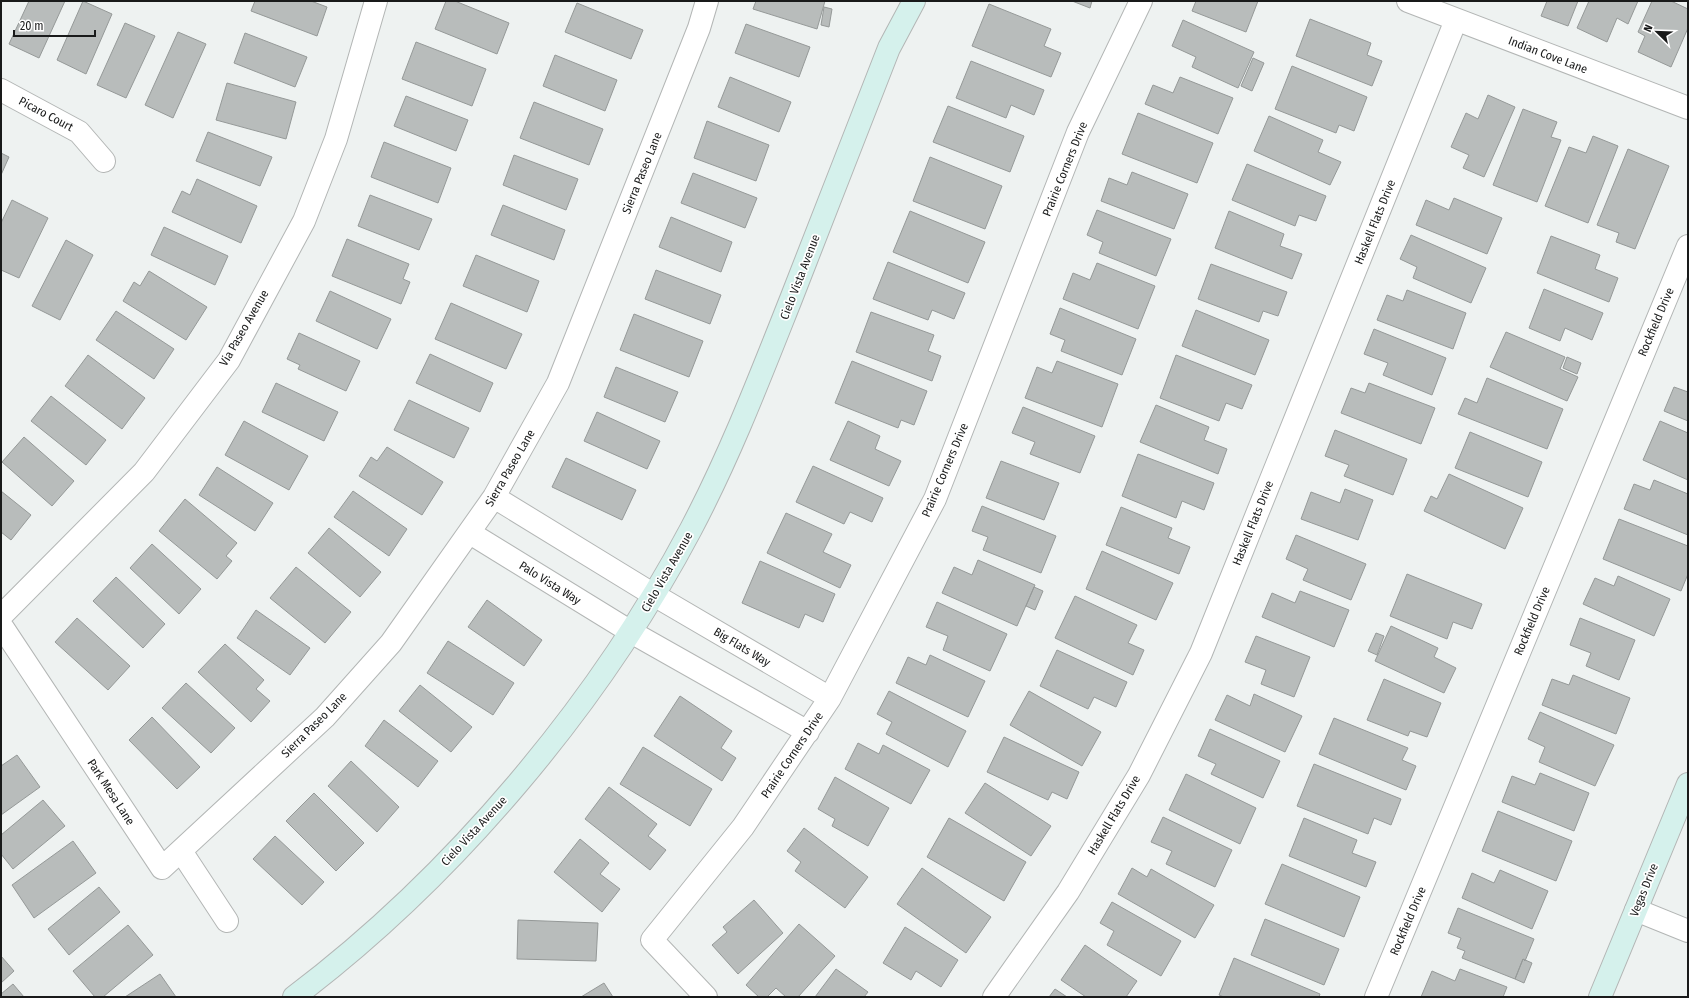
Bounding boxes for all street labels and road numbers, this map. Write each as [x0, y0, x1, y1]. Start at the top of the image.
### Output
street label: Indian Cove Lane [1507, 34, 1590, 77]
street label: Picaro Court [16, 94, 76, 134]
street label: Prairie Corners Drive [1040, 120, 1090, 218]
street label: Sierra Paseo Lane [619, 130, 665, 216]
street label: Haskell Flats Drive [1352, 178, 1398, 266]
street label: Cielo Vista Avenue [777, 232, 823, 322]
street label: Rockfield Drive [1635, 285, 1677, 359]
street label: Via Paseo Avenue [217, 287, 271, 369]
street label: Prairie Corners Drive [919, 421, 971, 519]
street label: Sierra Paseo Lane [482, 427, 538, 509]
street label: Haskell Flats Drive [1230, 479, 1276, 567]
street label: Cielo Vista Avenue [638, 529, 696, 615]
street label: Palo Vista Way [517, 558, 584, 608]
street label: Rockfield Drive [1511, 584, 1553, 658]
street label: Big Flats Way [711, 625, 773, 670]
street label: Sierra Paseo Lane [278, 689, 350, 761]
street label: Prairie Corners Drive [758, 709, 826, 801]
street label: Park Mesa Lane [85, 756, 138, 828]
street label: Haskell Flats Drive [1085, 773, 1143, 857]
street label: Cielo Vista Avenue [438, 793, 510, 869]
street label: Vegas Drive [1627, 861, 1661, 919]
street label: Rockfield Drive [1387, 884, 1429, 958]

